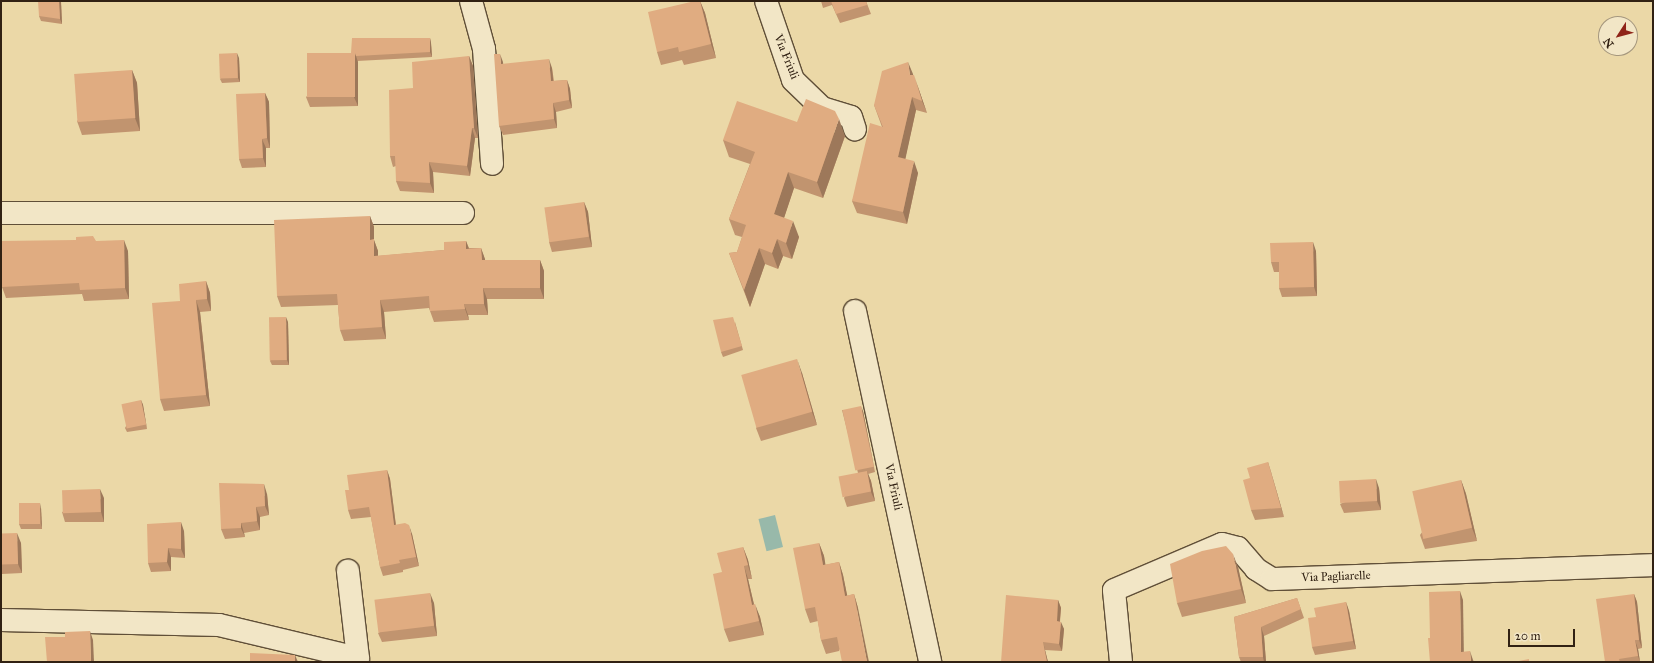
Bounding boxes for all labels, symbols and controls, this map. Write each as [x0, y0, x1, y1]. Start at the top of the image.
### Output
north arrow [1598, 16, 1638, 56]
street label: Via Friuli [770, 32, 802, 82]
text: N [1601, 35, 1617, 50]
street label: Via Friuli [881, 462, 905, 512]
street label: Via Pagliarelle [1301, 569, 1371, 585]
scale bar [1510, 621, 1577, 647]
text: 20 m [1515, 629, 1541, 643]

